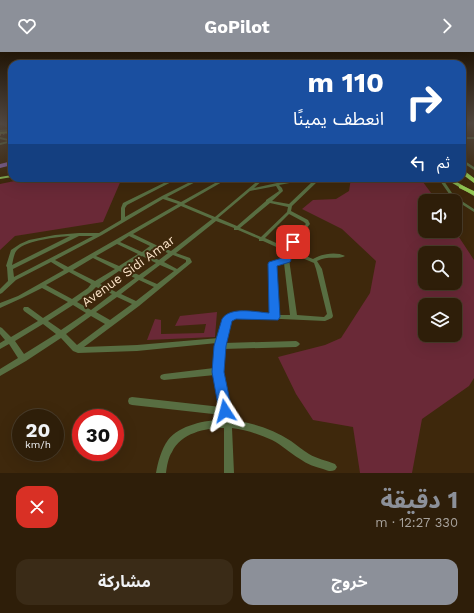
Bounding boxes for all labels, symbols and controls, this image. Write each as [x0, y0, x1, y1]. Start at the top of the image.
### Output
icon: heart [16, 15, 38, 37]
icon: forward [436, 15, 458, 37]
text: GoPilot [204, 16, 270, 37]
text: 110 m [307, 66, 384, 99]
icon: right [398, 76, 450, 128]
text: انعطف يمينًا [293, 108, 384, 129]
icon: left [407, 152, 429, 174]
text: ثم [437, 154, 450, 172]
map controls [418, 194, 462, 342]
button: sound [418, 194, 462, 238]
pin [276, 225, 310, 259]
icon: arrive [282, 231, 304, 253]
street label: Avenue Sidi Amar [79, 232, 177, 310]
button: search [418, 246, 462, 290]
button: layers [418, 298, 462, 342]
position arrow [204, 390, 246, 432]
speed limit sign: 30 [72, 409, 124, 461]
text: 20 [26, 418, 50, 442]
text: km/h [25, 439, 51, 450]
button: close [16, 486, 58, 528]
text: 1 دقيقة [380, 486, 458, 514]
text: 330 m · 12:27 [375, 515, 458, 530]
button: مشاركة [16, 559, 233, 605]
button: خروج [241, 559, 458, 605]

